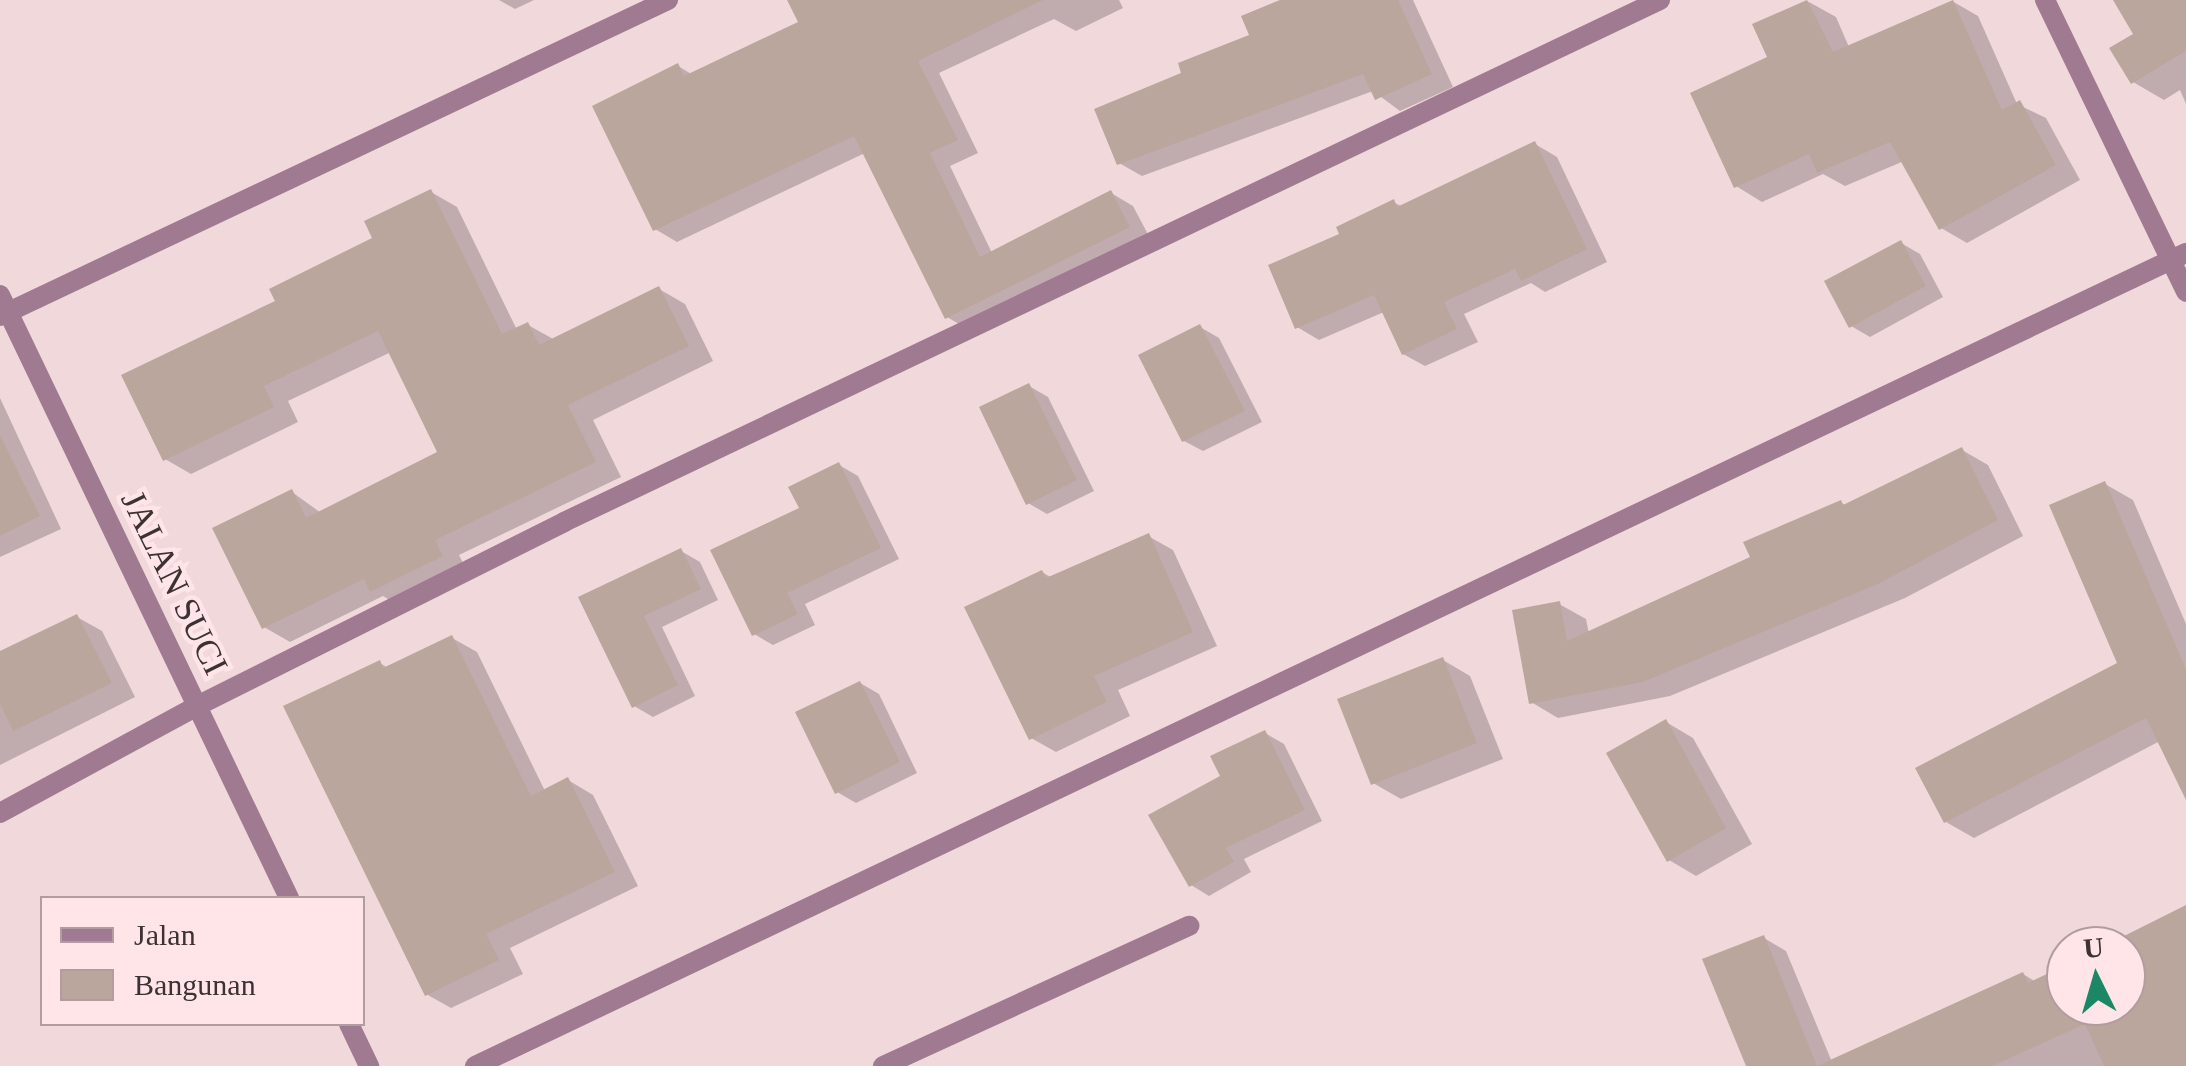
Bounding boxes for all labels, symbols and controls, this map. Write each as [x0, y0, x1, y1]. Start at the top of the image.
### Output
street label: JALAN SUCI [111, 484, 237, 682]
legend [40, 896, 365, 1026]
text: Jalan [134, 918, 196, 951]
north arrow [2046, 926, 2146, 1026]
text: U [2082, 931, 2105, 964]
text: Bangunan [134, 968, 256, 1001]

